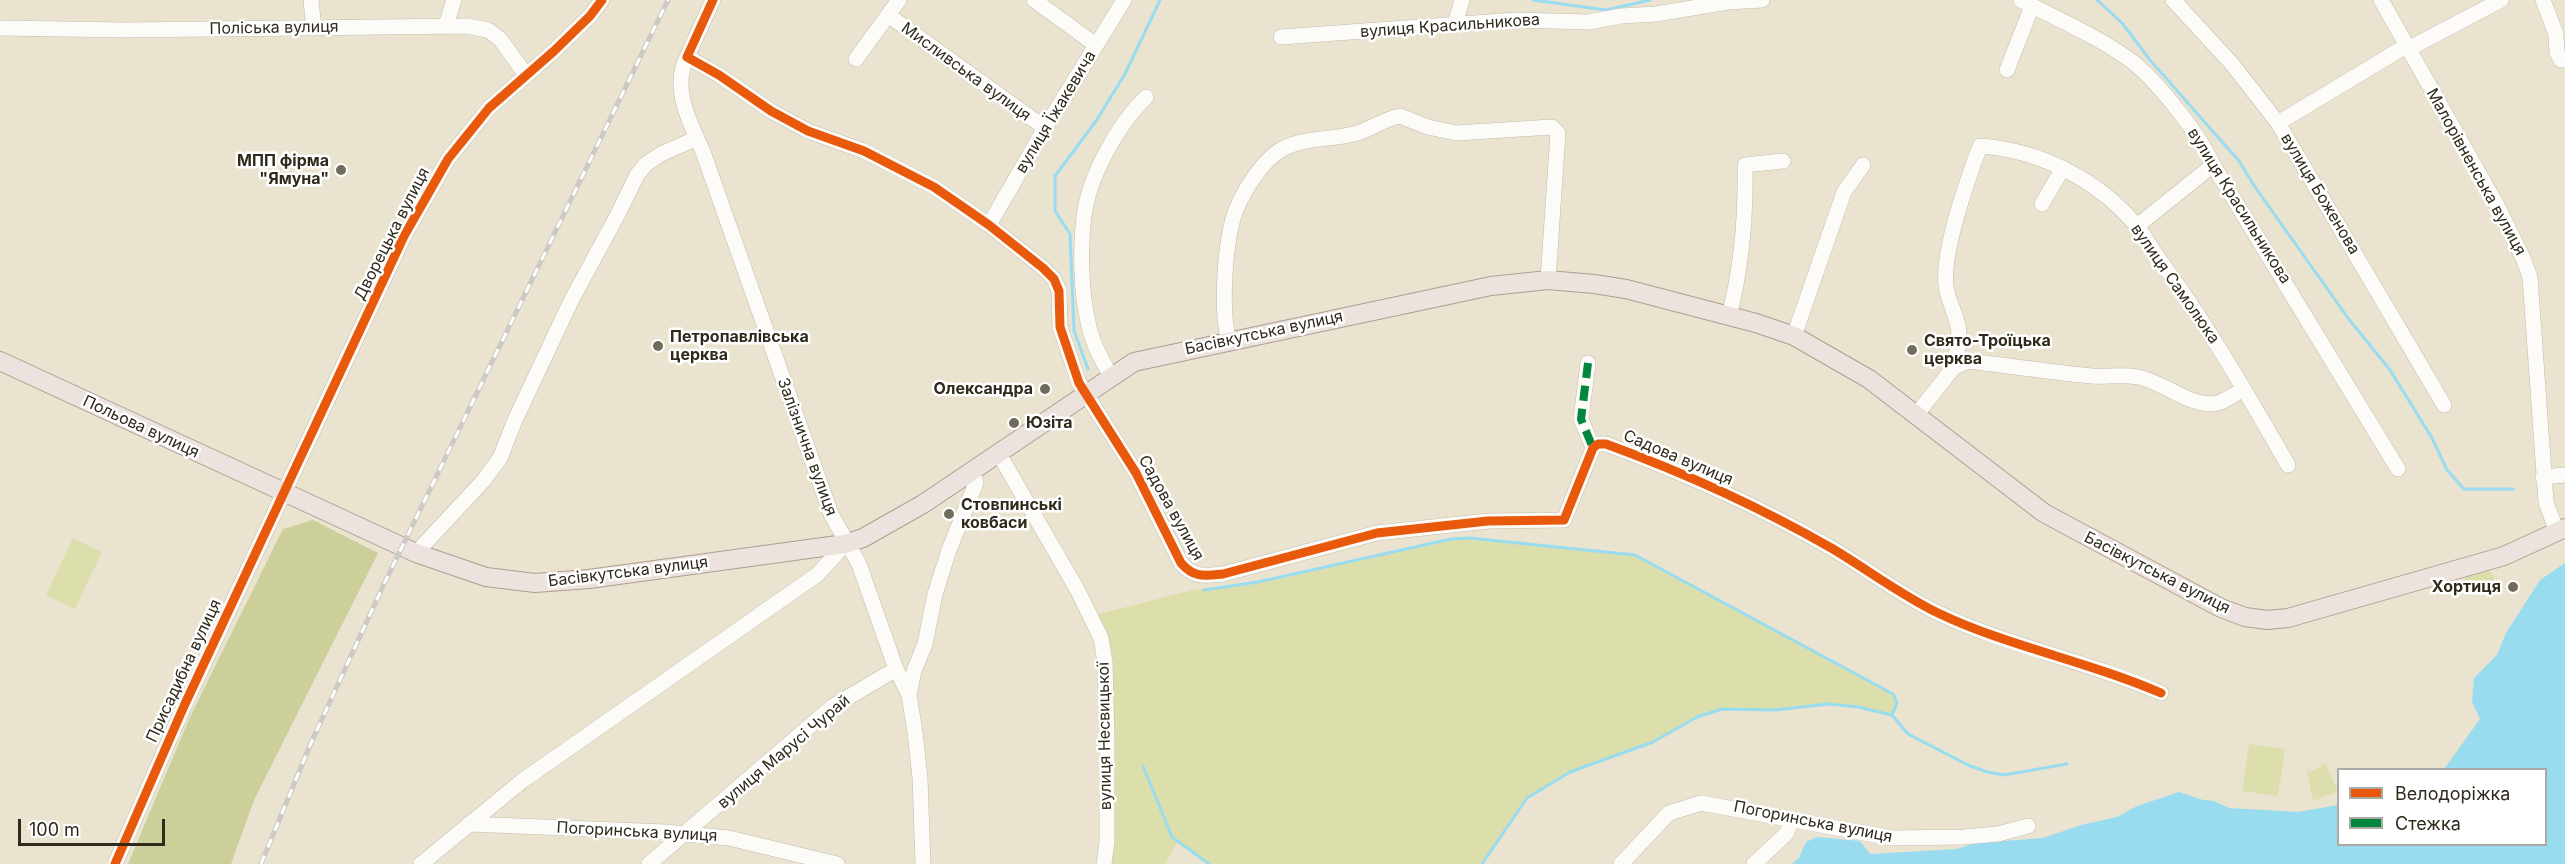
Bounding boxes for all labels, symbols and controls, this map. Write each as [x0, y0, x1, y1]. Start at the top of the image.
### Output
street label: вулиця Красильникова [1359, 10, 1541, 42]
street label: Поліська вулиця [209, 17, 339, 39]
street label: Мисливська вулиця [898, 19, 1034, 125]
street label: вулиця Їжакевича [1012, 47, 1100, 177]
street label: Малорівненська вулиця [2422, 85, 2530, 259]
street label: вулиця Красильникова [2183, 125, 2295, 287]
street label: вулиця Боженова [2276, 130, 2364, 258]
place label: МПП фірма "Ямуна" [237, 151, 329, 189]
marker: МПП фірма "Ямуна" [334, 163, 348, 177]
street label: Дворецька вулиця [350, 165, 434, 303]
street label: вулиця Самолюка [2126, 220, 2224, 348]
street label: Басівкутська вулиця [1183, 307, 1345, 359]
place label: Петропавлівська церква [670, 327, 809, 365]
place label: Свято-Троїцька церква [1924, 331, 2051, 369]
marker: Петропавлівська церква [651, 339, 665, 353]
marker: Свято-Троїцька церква [1905, 343, 1919, 357]
street label: Залізнична вулиця [773, 375, 841, 519]
place label: Олександра [933, 379, 1033, 399]
marker: Олександра [1038, 382, 1052, 396]
street label: Польова вулиця [80, 392, 202, 462]
place label: Юзіта [1026, 413, 1073, 433]
marker: Юзіта [1007, 416, 1021, 430]
street label: Садова вулиця [1620, 426, 1736, 490]
street label: Садова вулиця [1134, 452, 1208, 564]
place label: Стовпинські ковбаси [961, 495, 1062, 533]
marker: Стовпинські ковбаси [942, 507, 956, 521]
street label: Басівкутська вулиця [2081, 528, 2233, 618]
street label: Басівкутська вулиця [547, 553, 709, 591]
place label: Хортиця [2432, 577, 2501, 597]
marker: Хортиця [2506, 580, 2520, 594]
street label: Присадибна вулиця [142, 596, 226, 746]
street label: вулиця Несвицької [1094, 662, 1116, 810]
street label: вулиця Марусі Чурай [714, 691, 854, 813]
legend [2337, 768, 2547, 846]
text: Велодоріжка [2395, 783, 2510, 804]
street label: Погоринська вулиця [1732, 797, 1894, 847]
scale bar [21, 807, 168, 845]
text: Стежка [2395, 813, 2461, 834]
street label: Погоринська вулиця [556, 818, 718, 846]
text: 100 m [29, 819, 80, 840]

